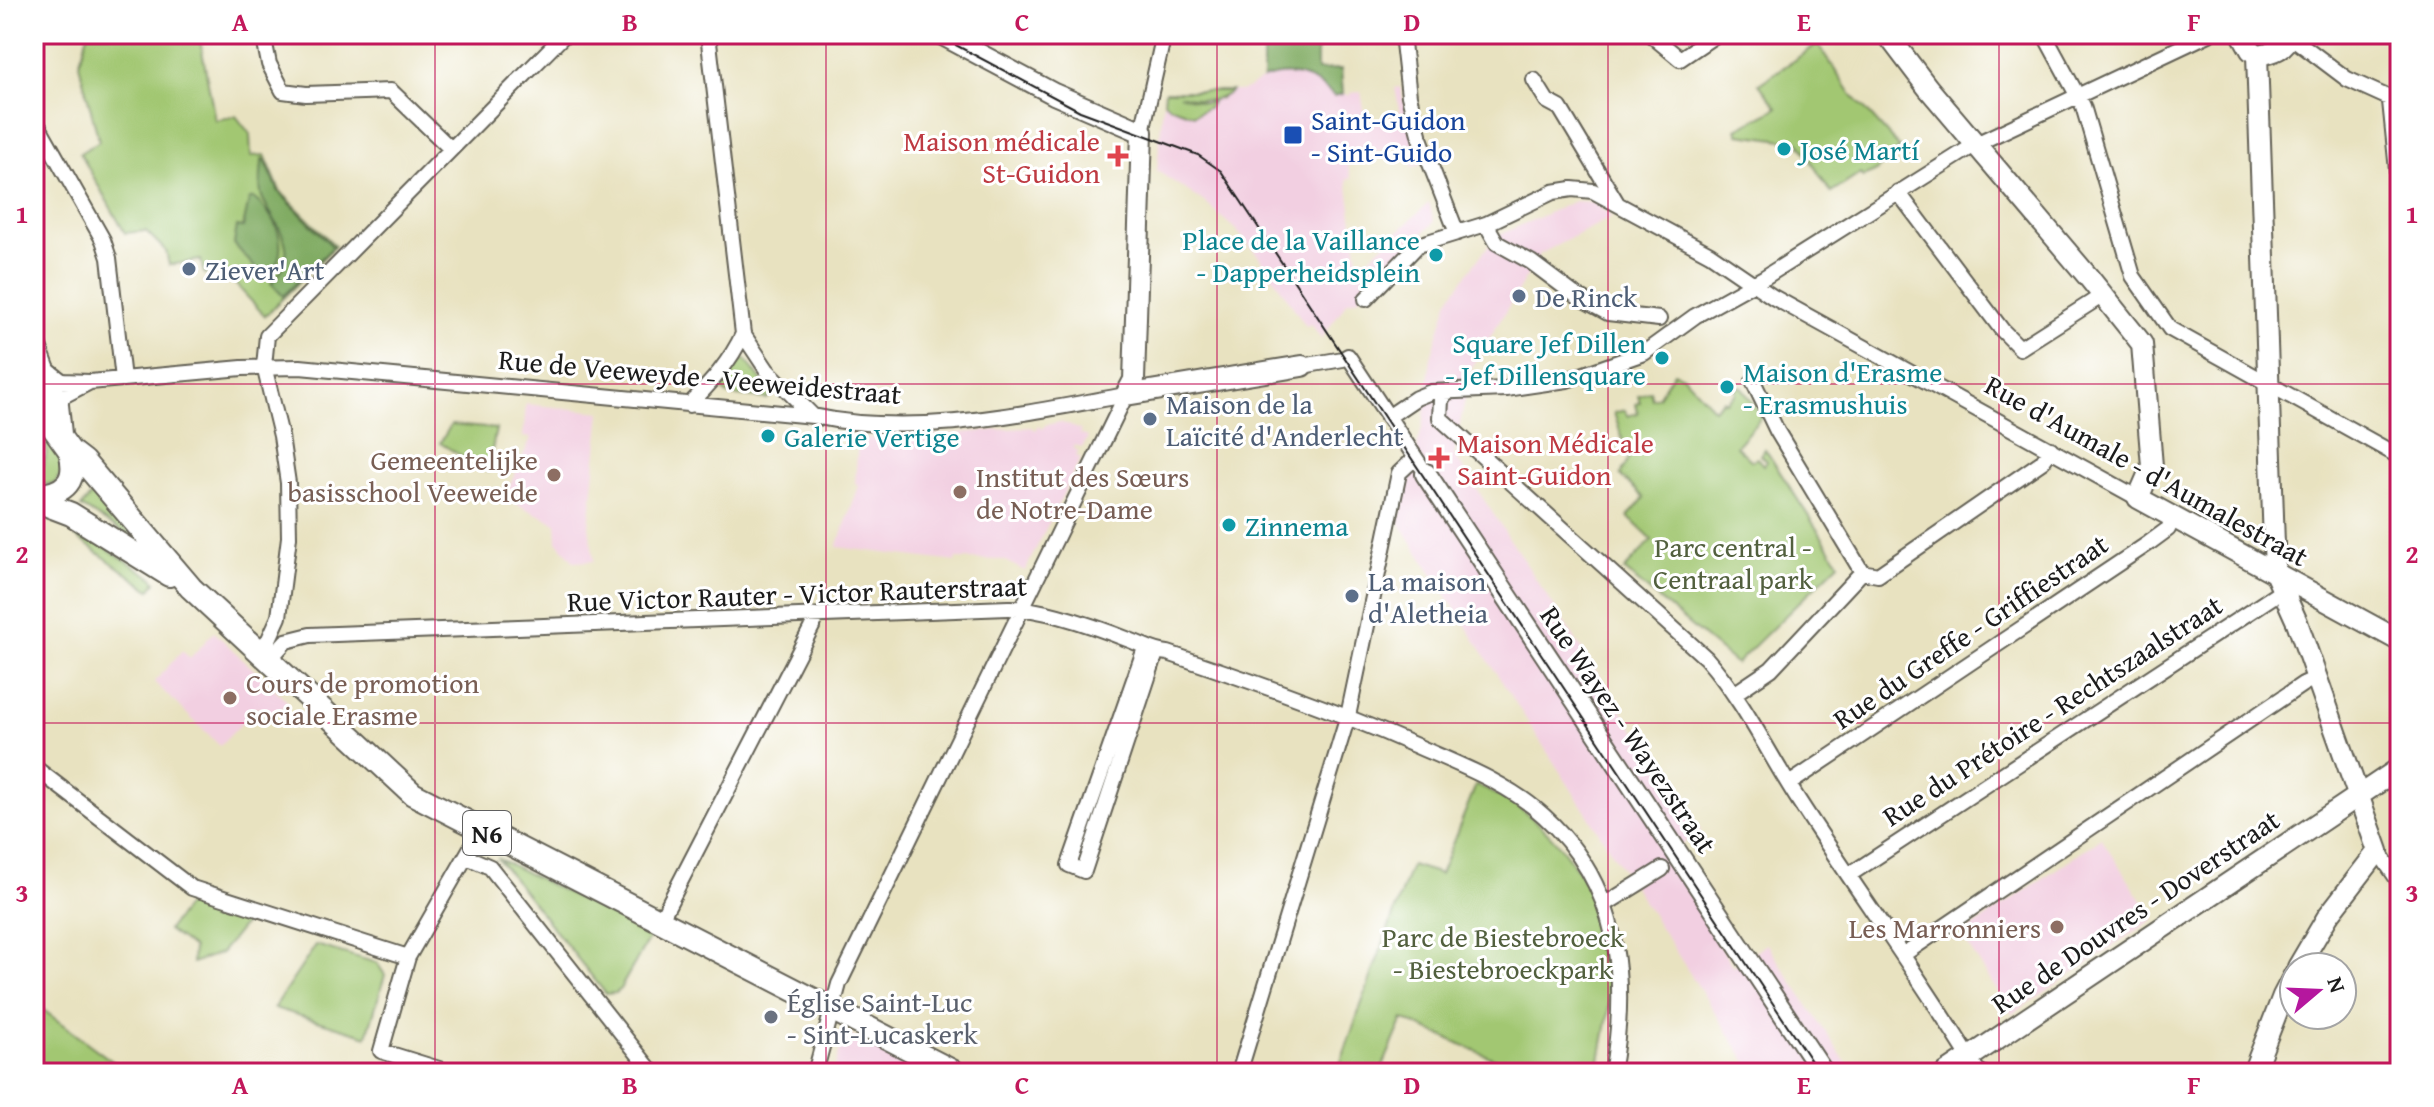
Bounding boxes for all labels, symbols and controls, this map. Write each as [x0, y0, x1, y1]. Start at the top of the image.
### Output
text: A [232, 2, 249, 41]
text: B [622, 2, 638, 41]
text: C [1015, 2, 1029, 41]
text: D [1404, 2, 1420, 41]
text: E [1797, 2, 1811, 41]
text: F [2187, 2, 2201, 41]
place label: Saint-Guidon - Sint-Guido [1311, 99, 1466, 172]
place label: Maison médicale St-Guidon [903, 120, 1100, 193]
marker: Saint-Guidon - Sint-Guido [1282, 124, 1304, 146]
place label: José Martí [1797, 129, 1920, 170]
marker: José Martí [1775, 140, 1793, 158]
marker: Maison médicale St-Guidon [1107, 145, 1129, 167]
text: 1 [15, 194, 29, 233]
text: 1 [2405, 194, 2419, 233]
place label: Place de la Vaillance - Dapperheidsplein [1183, 219, 1420, 292]
marker: Place de la Vaillance - Dapperheidsplein [1427, 246, 1445, 264]
place label: Ziever'Art [205, 249, 325, 290]
marker: Ziever'Art [180, 260, 198, 278]
place label: De Rinck [1535, 276, 1638, 317]
marker: De Rinck [1510, 287, 1528, 305]
place label: Square Jef Dillen - Jef Dillensquare [1445, 322, 1646, 395]
street label: Rue de Veeweyde - Veeweidestraat [497, 338, 903, 414]
marker: Square Jef Dillen - Jef Dillensquare [1653, 349, 1671, 367]
place label: Maison d'Erasme - Erasmushuis [1743, 351, 1942, 424]
street label: Rue d'Aumale - d'Aumalestraat [1978, 364, 2316, 576]
marker: Maison d'Erasme - Erasmushuis [1718, 378, 1736, 396]
place label: Maison de la Laïcité d'Anderlecht [1166, 383, 1403, 456]
marker: Maison de la Laïcité d'Anderlecht [1141, 410, 1159, 428]
place label: Galerie Vertige [784, 416, 960, 457]
place label: Maison Médicale Saint-Guidon [1457, 422, 1654, 495]
marker: Galerie Vertige [759, 427, 777, 445]
place label: Gemeentelijke basisschool Veeweide [287, 439, 538, 512]
marker: Maison Médicale Saint-Guidon [1428, 447, 1450, 469]
place label: Institut des Sœurs de Notre-Dame [976, 456, 1189, 529]
marker: Gemeentelijke basisschool Veeweide [545, 466, 563, 484]
marker: Institut des Sœurs de Notre-Dame [951, 483, 969, 501]
place label: Zinnema [1245, 505, 1349, 546]
marker: Zinnema [1220, 516, 1238, 534]
street label: Rue du Greffe - Griffiestraat [1824, 523, 2116, 739]
park label: Parc central - Centraal park [1653, 526, 1814, 599]
text: 2 [15, 534, 29, 573]
text: 2 [2405, 534, 2419, 573]
place label: La maison d'Aletheia [1368, 560, 1489, 633]
street label: Rue Victor Rauter - Victor Rauterstraat [566, 564, 1028, 622]
street label: Rue du Prétoire - Rechtszaalstraat [1874, 584, 2230, 836]
marker: La maison d'Aletheia [1343, 587, 1361, 605]
street label: Rue Wayez - Wayezstraat [1531, 597, 1727, 861]
place label: Cours de promotion sociale Erasme [246, 662, 479, 735]
marker: Cours de promotion sociale Erasme [221, 689, 239, 707]
street label: Rue de Douvres - Doverstraat [1983, 799, 2287, 1023]
road number: N6 [463, 811, 511, 855]
text: 3 [15, 873, 29, 912]
text: 3 [2405, 873, 2419, 912]
place label: Les Marronniers [1849, 907, 2041, 948]
park label: Parc de Biestebroeck - Biestebroeckpark [1382, 916, 1625, 989]
marker: Les Marronniers [2048, 918, 2066, 936]
north arrow [2278, 951, 2358, 1031]
text: N [2319, 972, 2355, 997]
place label: Église Saint-Luc - Sint-Lucaskerk [787, 981, 978, 1054]
marker: Église Saint-Luc - Sint-Lucaskerk [762, 1008, 780, 1026]
text: A [232, 1065, 249, 1104]
text: B [622, 1065, 638, 1104]
text: C [1015, 1065, 1029, 1104]
text: D [1404, 1065, 1420, 1104]
text: E [1797, 1065, 1811, 1104]
text: F [2187, 1065, 2201, 1104]

